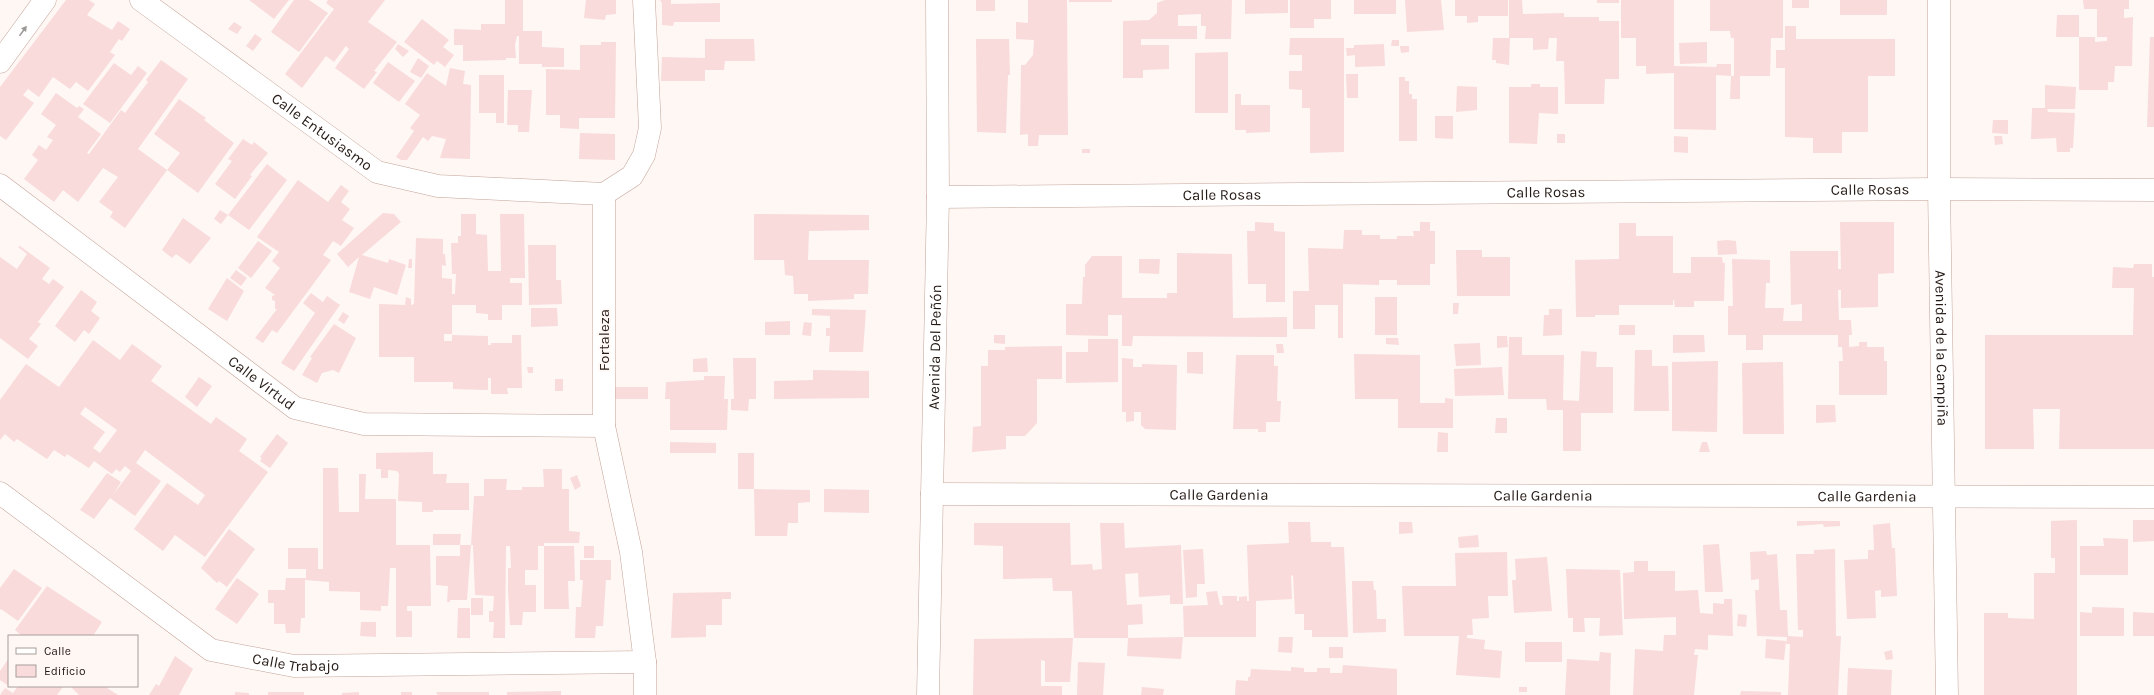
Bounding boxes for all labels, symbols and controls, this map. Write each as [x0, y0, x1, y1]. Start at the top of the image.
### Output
one-way arrow [18, 25, 27, 36]
street label: Calle Entusiasmo [268, 89, 376, 175]
street label: Calle Rosas [1831, 180, 1909, 199]
street label: Calle Rosas [1507, 183, 1585, 201]
street label: Calle Rosas [1183, 185, 1261, 204]
street label: Avenida de la Campiña [1931, 270, 1952, 426]
street label: Avenida Del Peñón [925, 284, 945, 410]
street label: Fortaleza [595, 309, 613, 371]
street label: Calle Virtud [225, 352, 299, 414]
street label: Calle Gardenia [1170, 486, 1268, 504]
street label: Calle Gardenia [1494, 486, 1592, 505]
street label: Calle Gardenia [1818, 487, 1916, 505]
legend [8, 635, 138, 687]
text: Calle [44, 644, 71, 658]
street label: Calle Trabajo [251, 649, 339, 675]
text: Edificio [44, 664, 85, 678]

